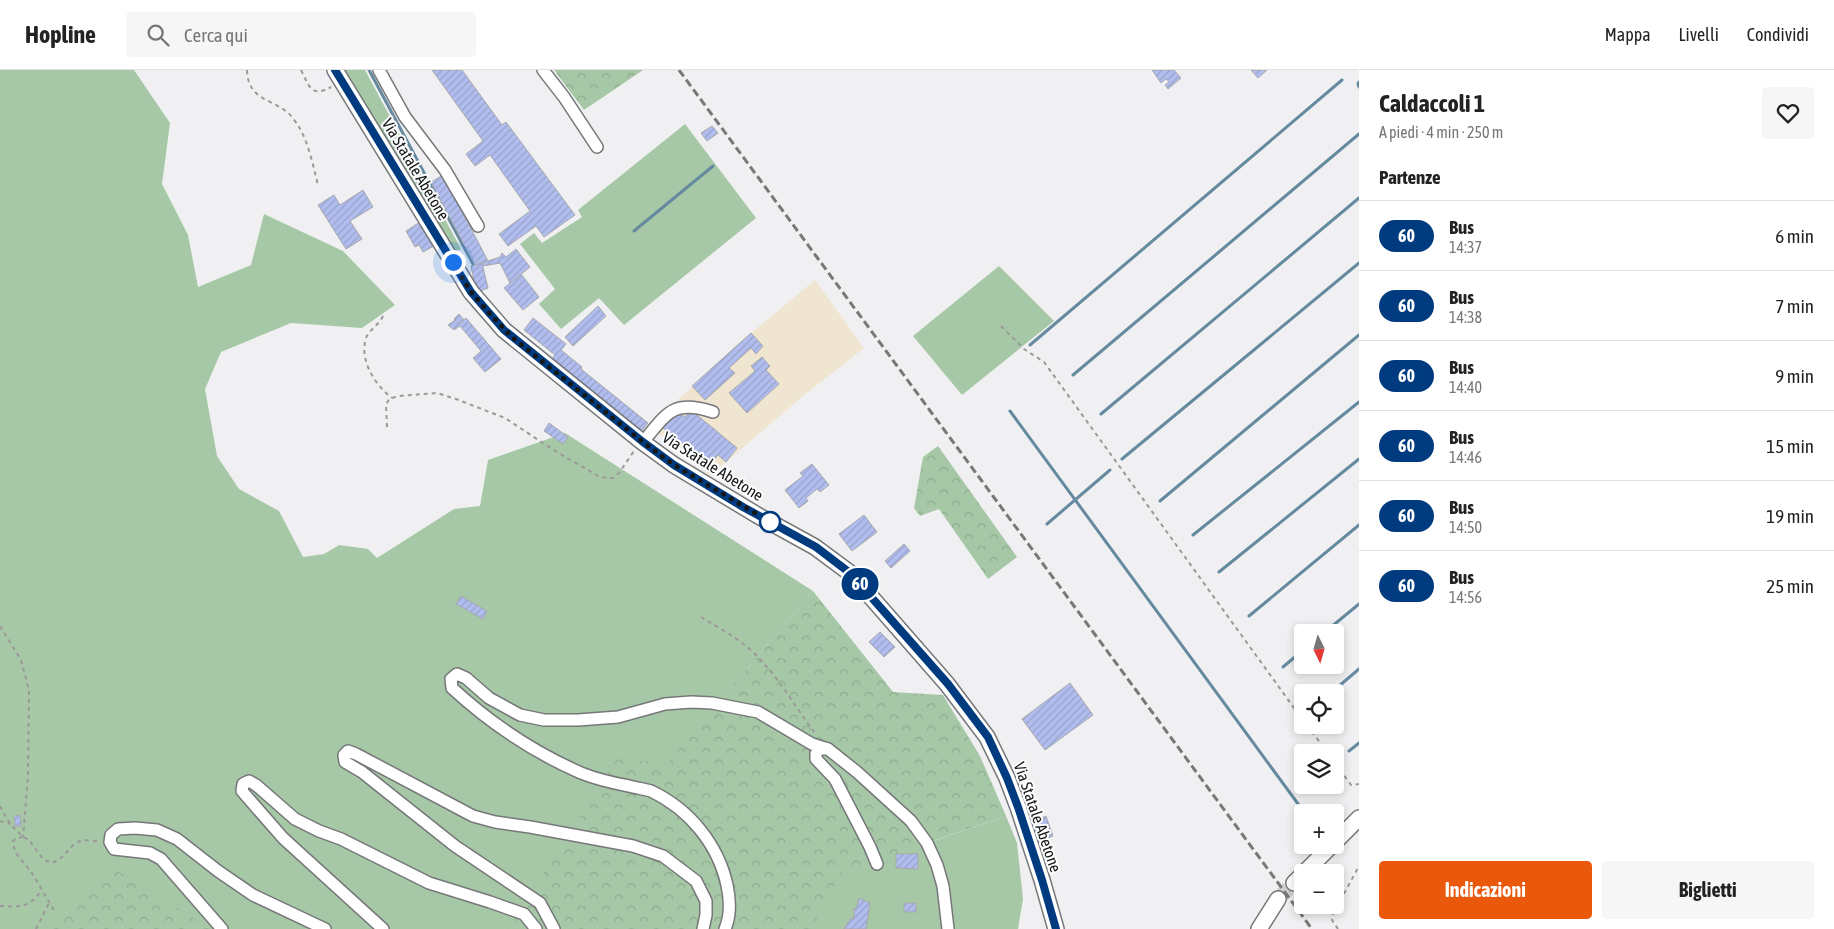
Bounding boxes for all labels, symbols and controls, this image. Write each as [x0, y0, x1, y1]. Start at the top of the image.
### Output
search box [126, 12, 476, 57]
text: Hopline [25, 21, 96, 48]
icon: search [144, 21, 172, 49]
text: Cerca qui [184, 24, 248, 46]
text: Mappa [1605, 24, 1651, 45]
text: Livelli [1679, 24, 1719, 45]
text: Condividi [1747, 24, 1809, 45]
button: heart [1762, 87, 1814, 139]
text: Caldaccoli 1 [1379, 90, 1485, 117]
street label: Via Statale Abetone [379, 115, 453, 223]
text: A piedi · 4 min · 250 m [1379, 123, 1503, 141]
text: Partenze [1379, 166, 1441, 188]
text: Bus [1449, 216, 1474, 238]
text: 60 [1398, 225, 1415, 246]
text: 6 min [1775, 225, 1814, 247]
text: 14:37 [1449, 238, 1482, 256]
your location [441, 250, 466, 275]
text: Bus [1449, 286, 1474, 308]
text: 60 [1398, 295, 1415, 316]
text: 7 min [1775, 295, 1814, 317]
text: 14:38 [1449, 308, 1482, 326]
text: Bus [1449, 356, 1474, 378]
text: 60 [1398, 365, 1415, 386]
text: 9 min [1775, 365, 1814, 387]
text: 14:40 [1449, 378, 1482, 396]
text: Bus [1449, 426, 1474, 448]
street label: Via Statale Abetone [659, 428, 767, 504]
text: 60 [1398, 435, 1415, 456]
text: 15 min [1766, 435, 1814, 457]
text: 14:46 [1449, 448, 1482, 466]
text: Bus [1449, 496, 1474, 518]
text: 60 [1398, 505, 1415, 526]
text: 19 min [1766, 505, 1814, 527]
unlabelled marker [759, 511, 781, 533]
text: 14:50 [1449, 518, 1482, 536]
text: Bus [1449, 566, 1474, 588]
line badge: 60 [838, 568, 882, 600]
text: 60 [852, 573, 868, 594]
text: 60 [1398, 575, 1415, 596]
text: 25 min [1766, 575, 1814, 597]
text: 14:56 [1449, 588, 1482, 606]
north arrow [1294, 624, 1344, 674]
map controls [1294, 624, 1344, 914]
button: locate [1294, 684, 1344, 734]
button: layers [1294, 744, 1344, 794]
street label: Via Statale Abetone [1011, 760, 1065, 874]
button: + [1294, 804, 1344, 854]
button: Indicazioni [1379, 861, 1592, 919]
button: Biglietti [1602, 861, 1814, 919]
button: − [1294, 864, 1344, 914]

